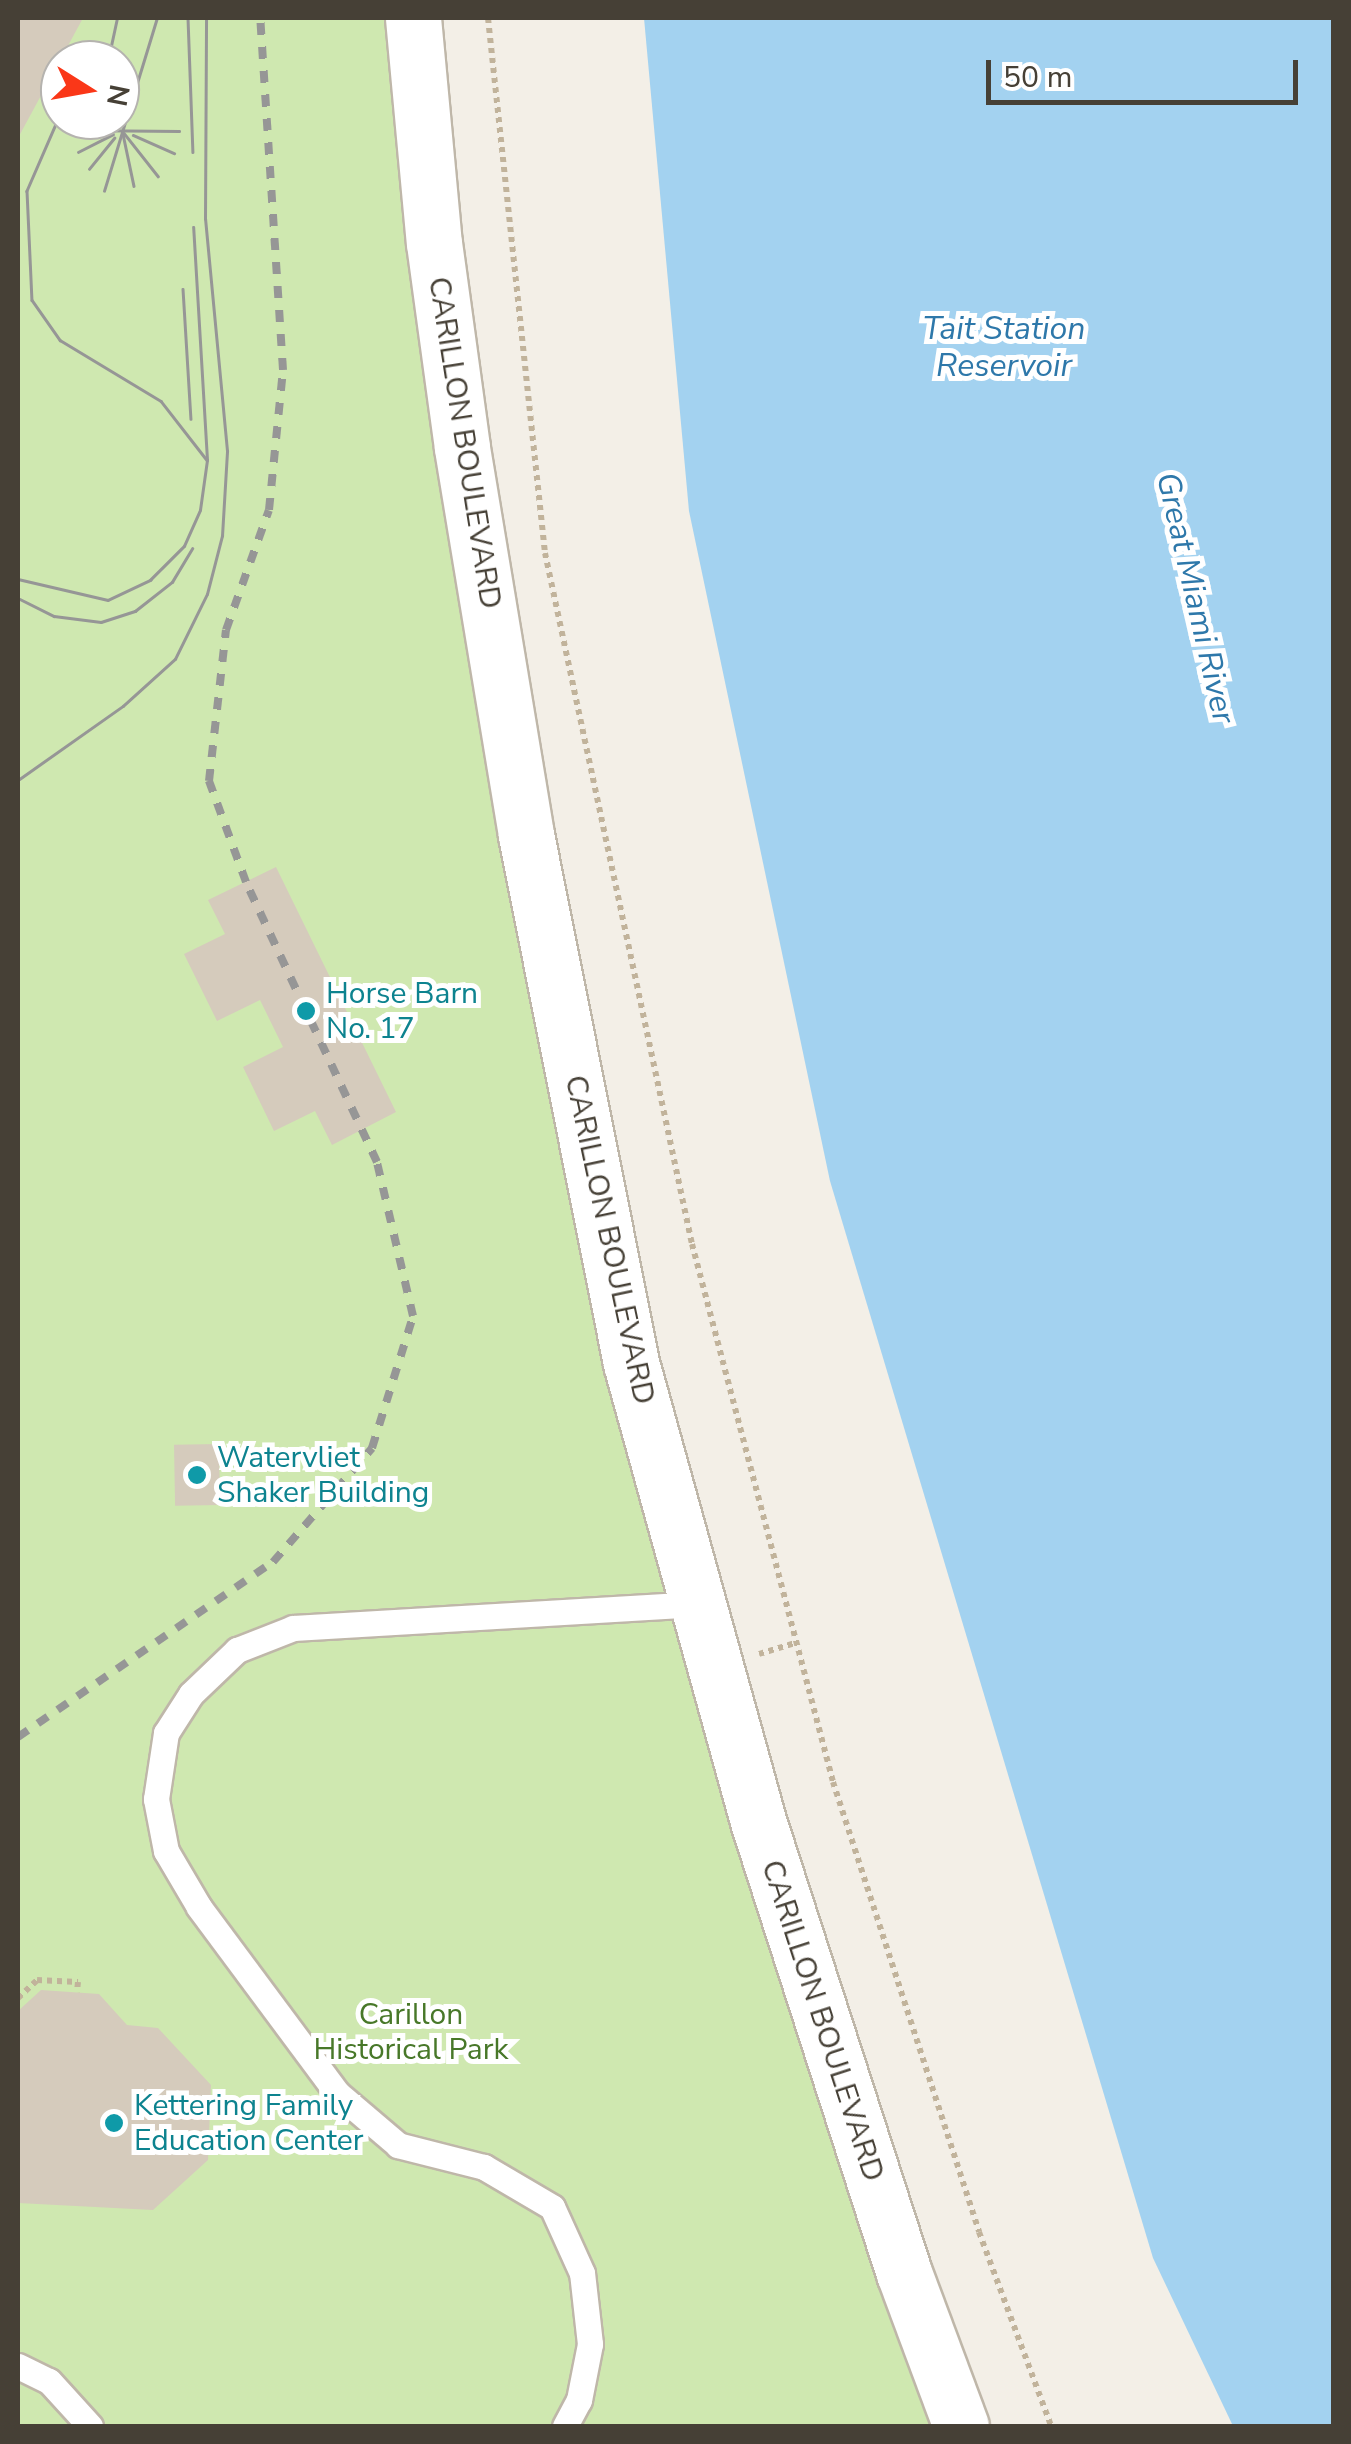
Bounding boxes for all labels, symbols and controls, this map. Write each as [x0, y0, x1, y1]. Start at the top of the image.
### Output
north arrow [40, 40, 140, 140]
scale bar [991, 40, 1304, 102]
text: 50 m [1003, 57, 1072, 98]
text: N [97, 81, 138, 109]
street label: CARILLON BOULEVARD [420, 274, 508, 612]
water label: Tait Station Reservoir [922, 311, 1086, 386]
water label: Great Miami River [1147, 469, 1243, 727]
place label: Horse Barn No. 17 [326, 976, 478, 1046]
marker: Horse Barn No. 17 [295, 1000, 317, 1022]
street label: CARILLON BOULEVARD [557, 1072, 661, 1408]
place label: Watervliet Shaker Building [217, 1440, 429, 1510]
marker: Watervliet Shaker Building [186, 1464, 208, 1486]
street label: CARILLON BOULEVARD [753, 1856, 891, 2186]
park label: Carillon Historical Park [314, 1997, 508, 2068]
place label: Kettering Family Education Center [134, 2088, 363, 2158]
marker: Kettering Family Education Center [103, 2112, 125, 2134]

